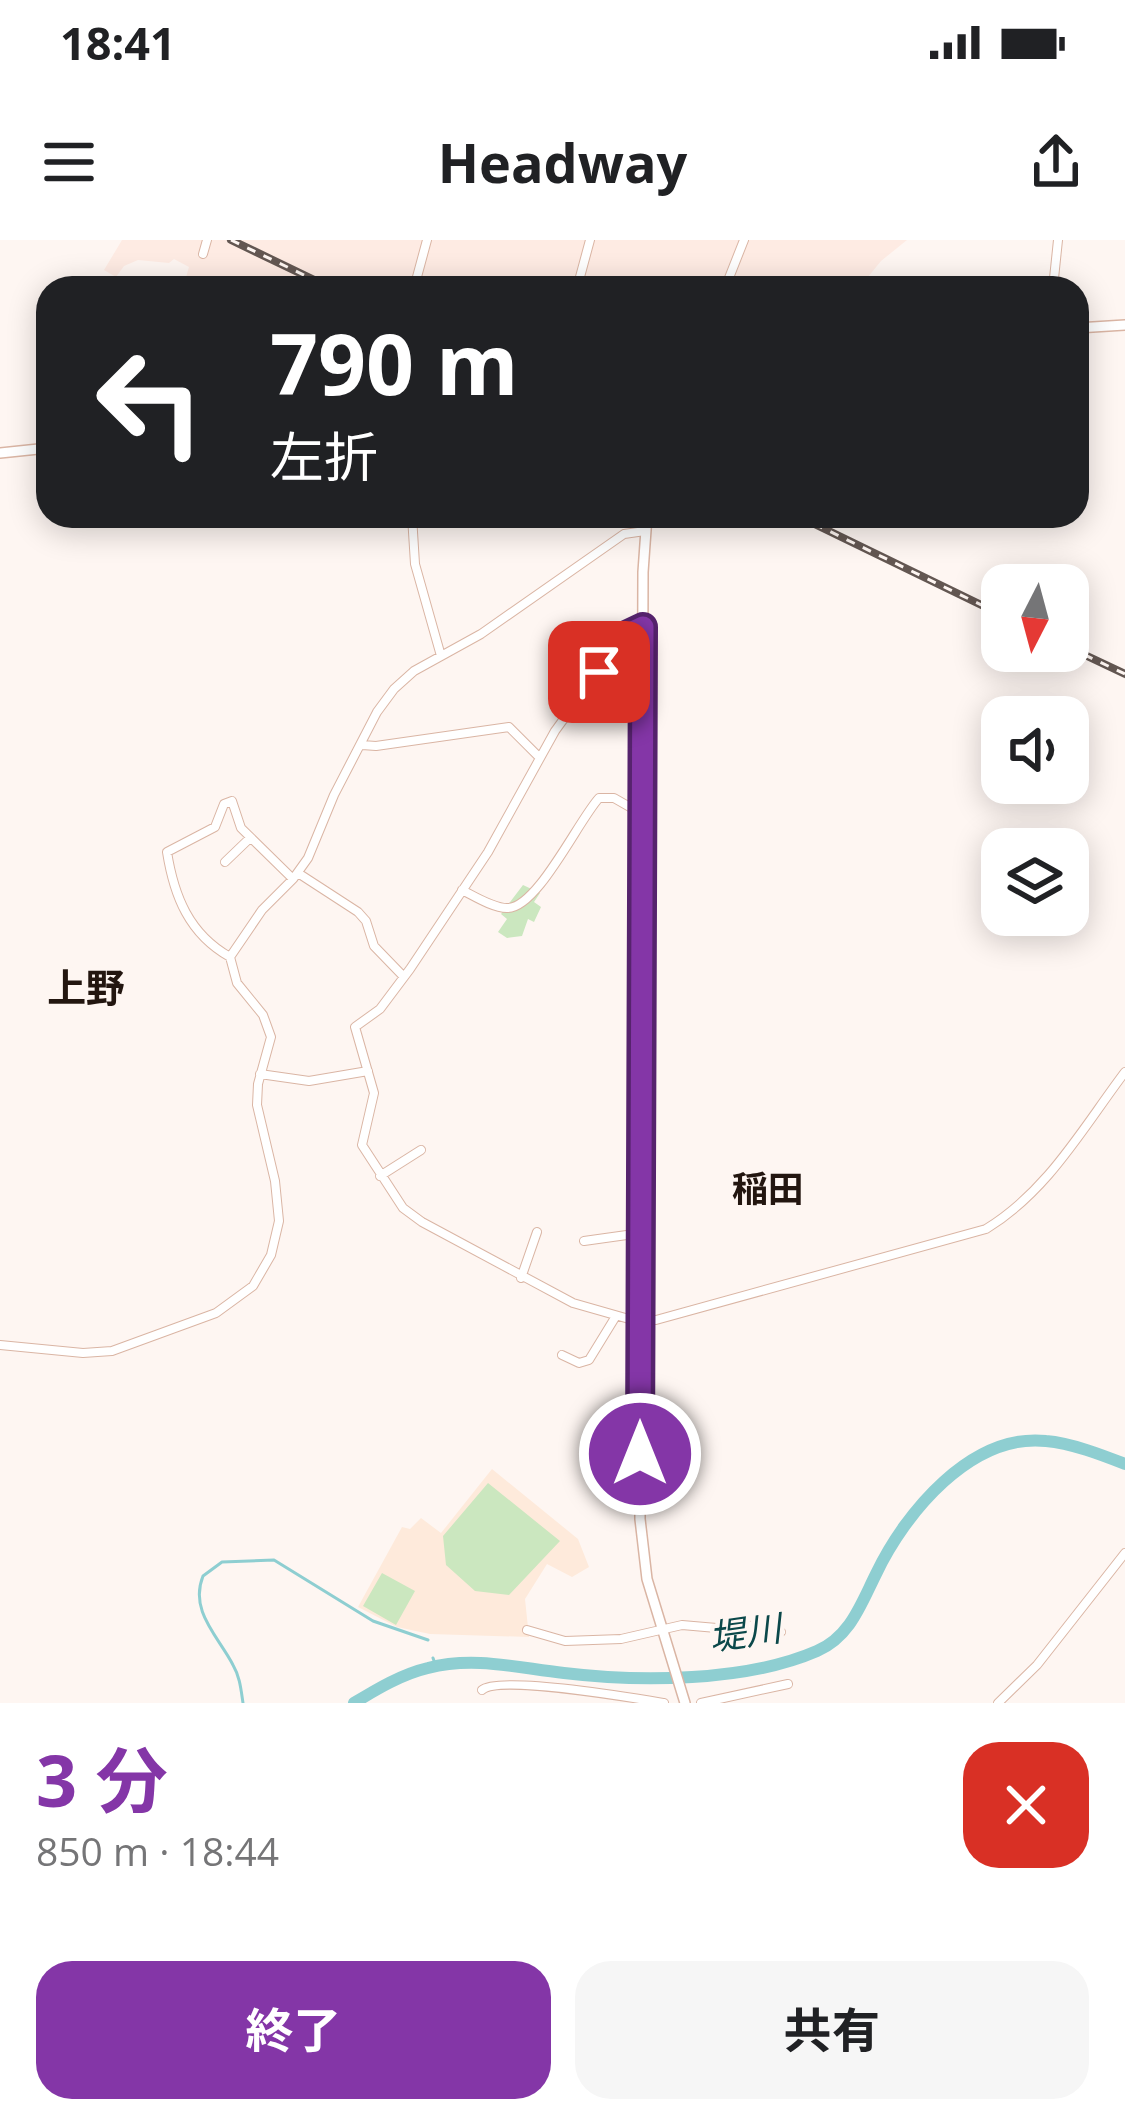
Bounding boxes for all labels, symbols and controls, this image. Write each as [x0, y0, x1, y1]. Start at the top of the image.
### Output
text: 18:41 [60, 12, 176, 73]
text: Headway [438, 125, 687, 199]
icon: menu [36, 129, 102, 195]
icon: share [1023, 129, 1089, 195]
text: 790 m [270, 305, 518, 420]
icon: left [72, 324, 228, 480]
text: 左折 [270, 419, 378, 493]
north arrow [981, 564, 1089, 672]
map controls [981, 564, 1089, 936]
pin [548, 621, 650, 723]
icon: arrive [566, 639, 632, 705]
button: sound [981, 696, 1089, 804]
button: layers [981, 828, 1089, 936]
district label: 上野 [47, 960, 125, 1013]
district label: 稲田 [732, 1164, 804, 1213]
position arrow [577, 1391, 703, 1517]
water label: 堤川 [706, 1602, 788, 1661]
text: 3 分 [36, 1730, 168, 1828]
button: close [963, 1742, 1089, 1868]
text: 850 m · 18:44 [36, 1824, 279, 1877]
button: 終了 [36, 1961, 551, 2099]
button: 共有 [575, 1961, 1089, 2099]

